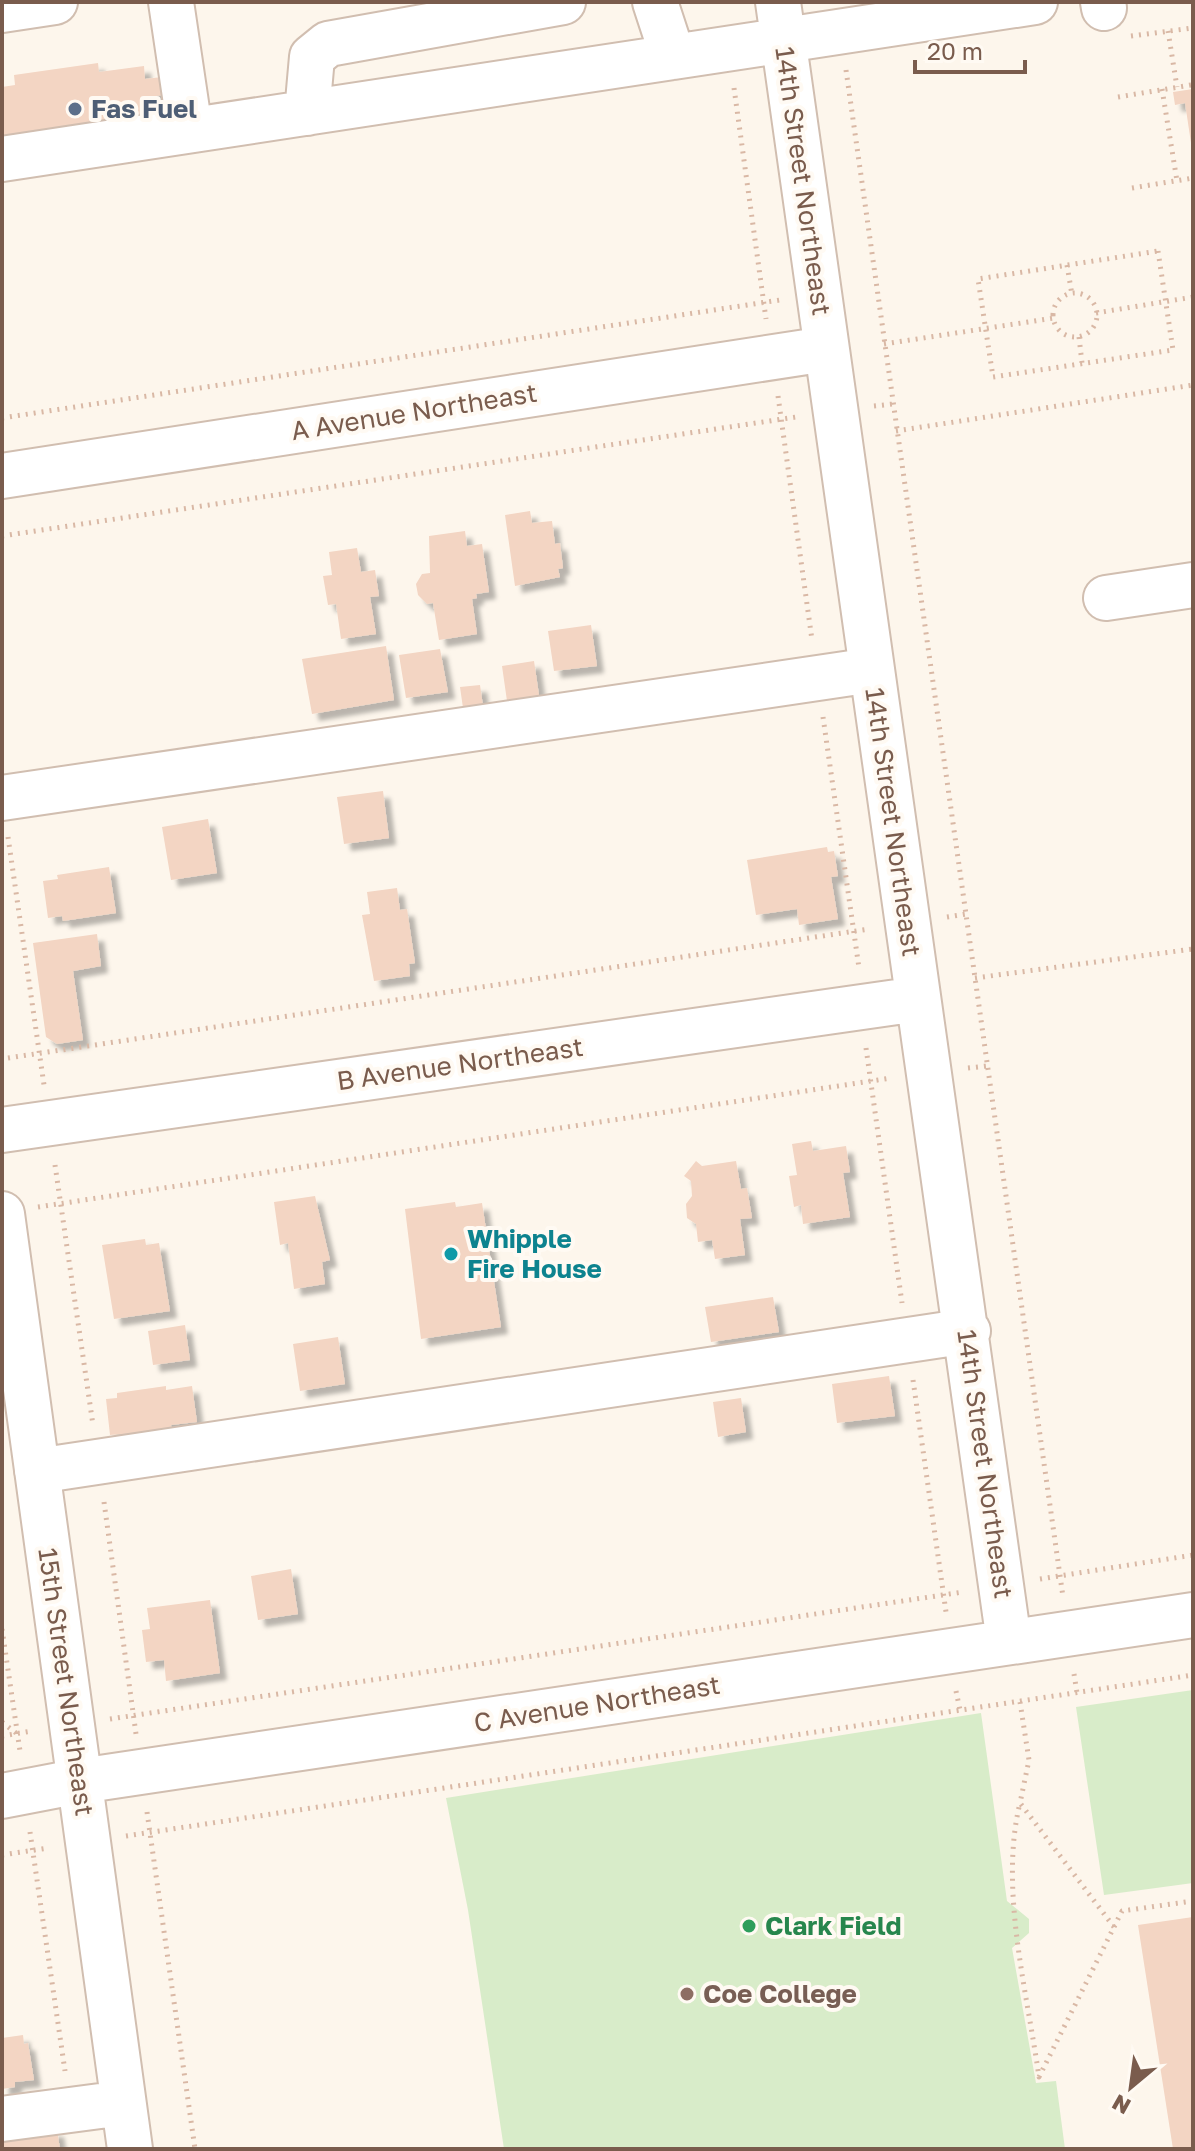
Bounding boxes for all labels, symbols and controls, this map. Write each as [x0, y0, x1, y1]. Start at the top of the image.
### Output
scale bar [915, 24, 1025, 74]
text: 20 m [927, 36, 983, 65]
street label: 14th Street Northeast [769, 44, 838, 317]
place label: Fas Fuel [91, 93, 197, 124]
marker: Fas Fuel [66, 100, 84, 118]
street label: A Avenue Northeast [289, 377, 539, 446]
street label: 14th Street Northeast [859, 685, 928, 958]
street label: B Avenue Northeast [335, 1031, 585, 1096]
place label: Whipple Fire House [467, 1223, 602, 1284]
marker: Whipple Fire House [442, 1245, 460, 1263]
street label: 14th Street Northeast [951, 1327, 1020, 1600]
street label: 15th Street Northeast [32, 1546, 101, 1818]
street label: C Avenue Northeast [472, 1669, 722, 1738]
place label: Clark Field [765, 1910, 901, 1941]
marker: Clark Field [740, 1917, 758, 1935]
place label: Coe College [703, 1978, 857, 2009]
marker: Coe College [678, 1985, 696, 2003]
north arrow [1091, 2047, 1171, 2127]
text: N [1107, 2089, 1135, 2121]

